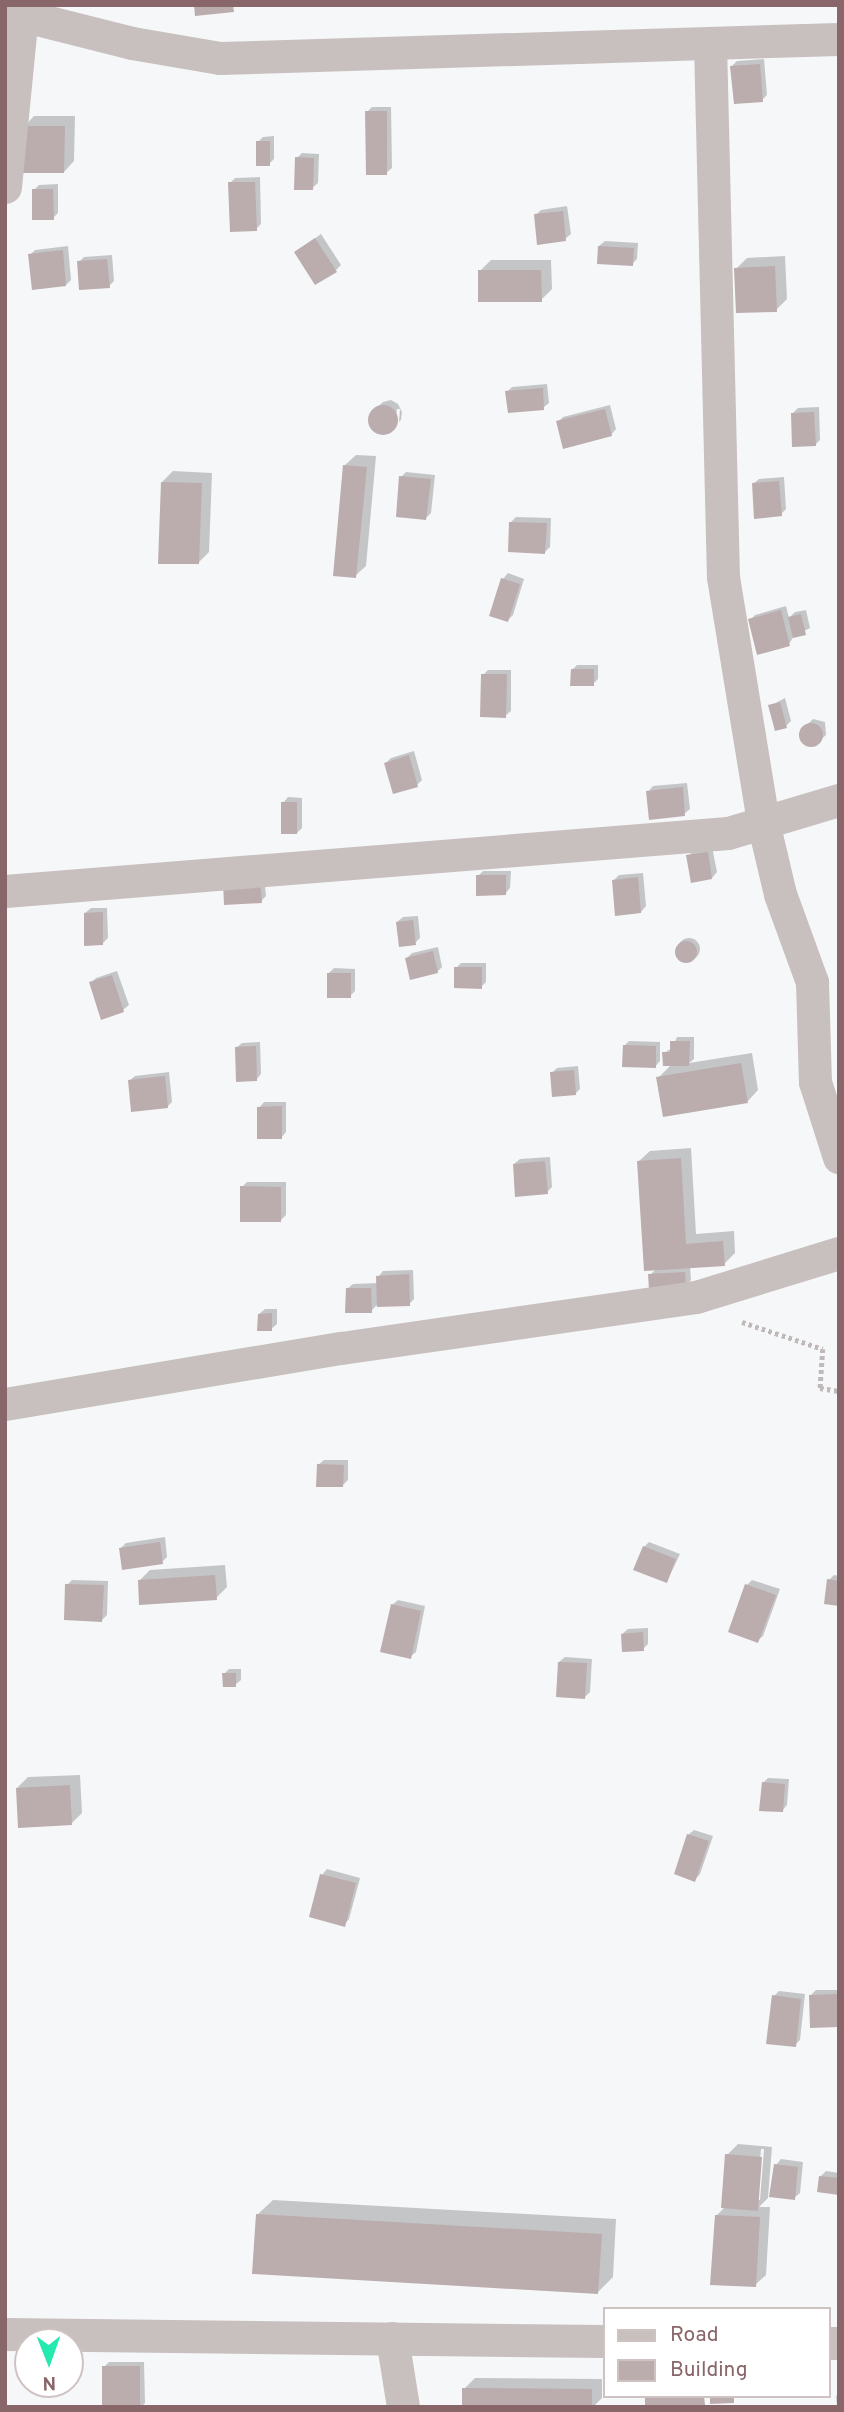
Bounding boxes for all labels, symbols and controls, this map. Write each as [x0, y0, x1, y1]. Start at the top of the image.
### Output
legend [602, 2307, 830, 2398]
text: Road [670, 2322, 719, 2349]
north arrow [14, 2328, 84, 2398]
text: Building [670, 2357, 748, 2384]
text: N [42, 2370, 56, 2394]

